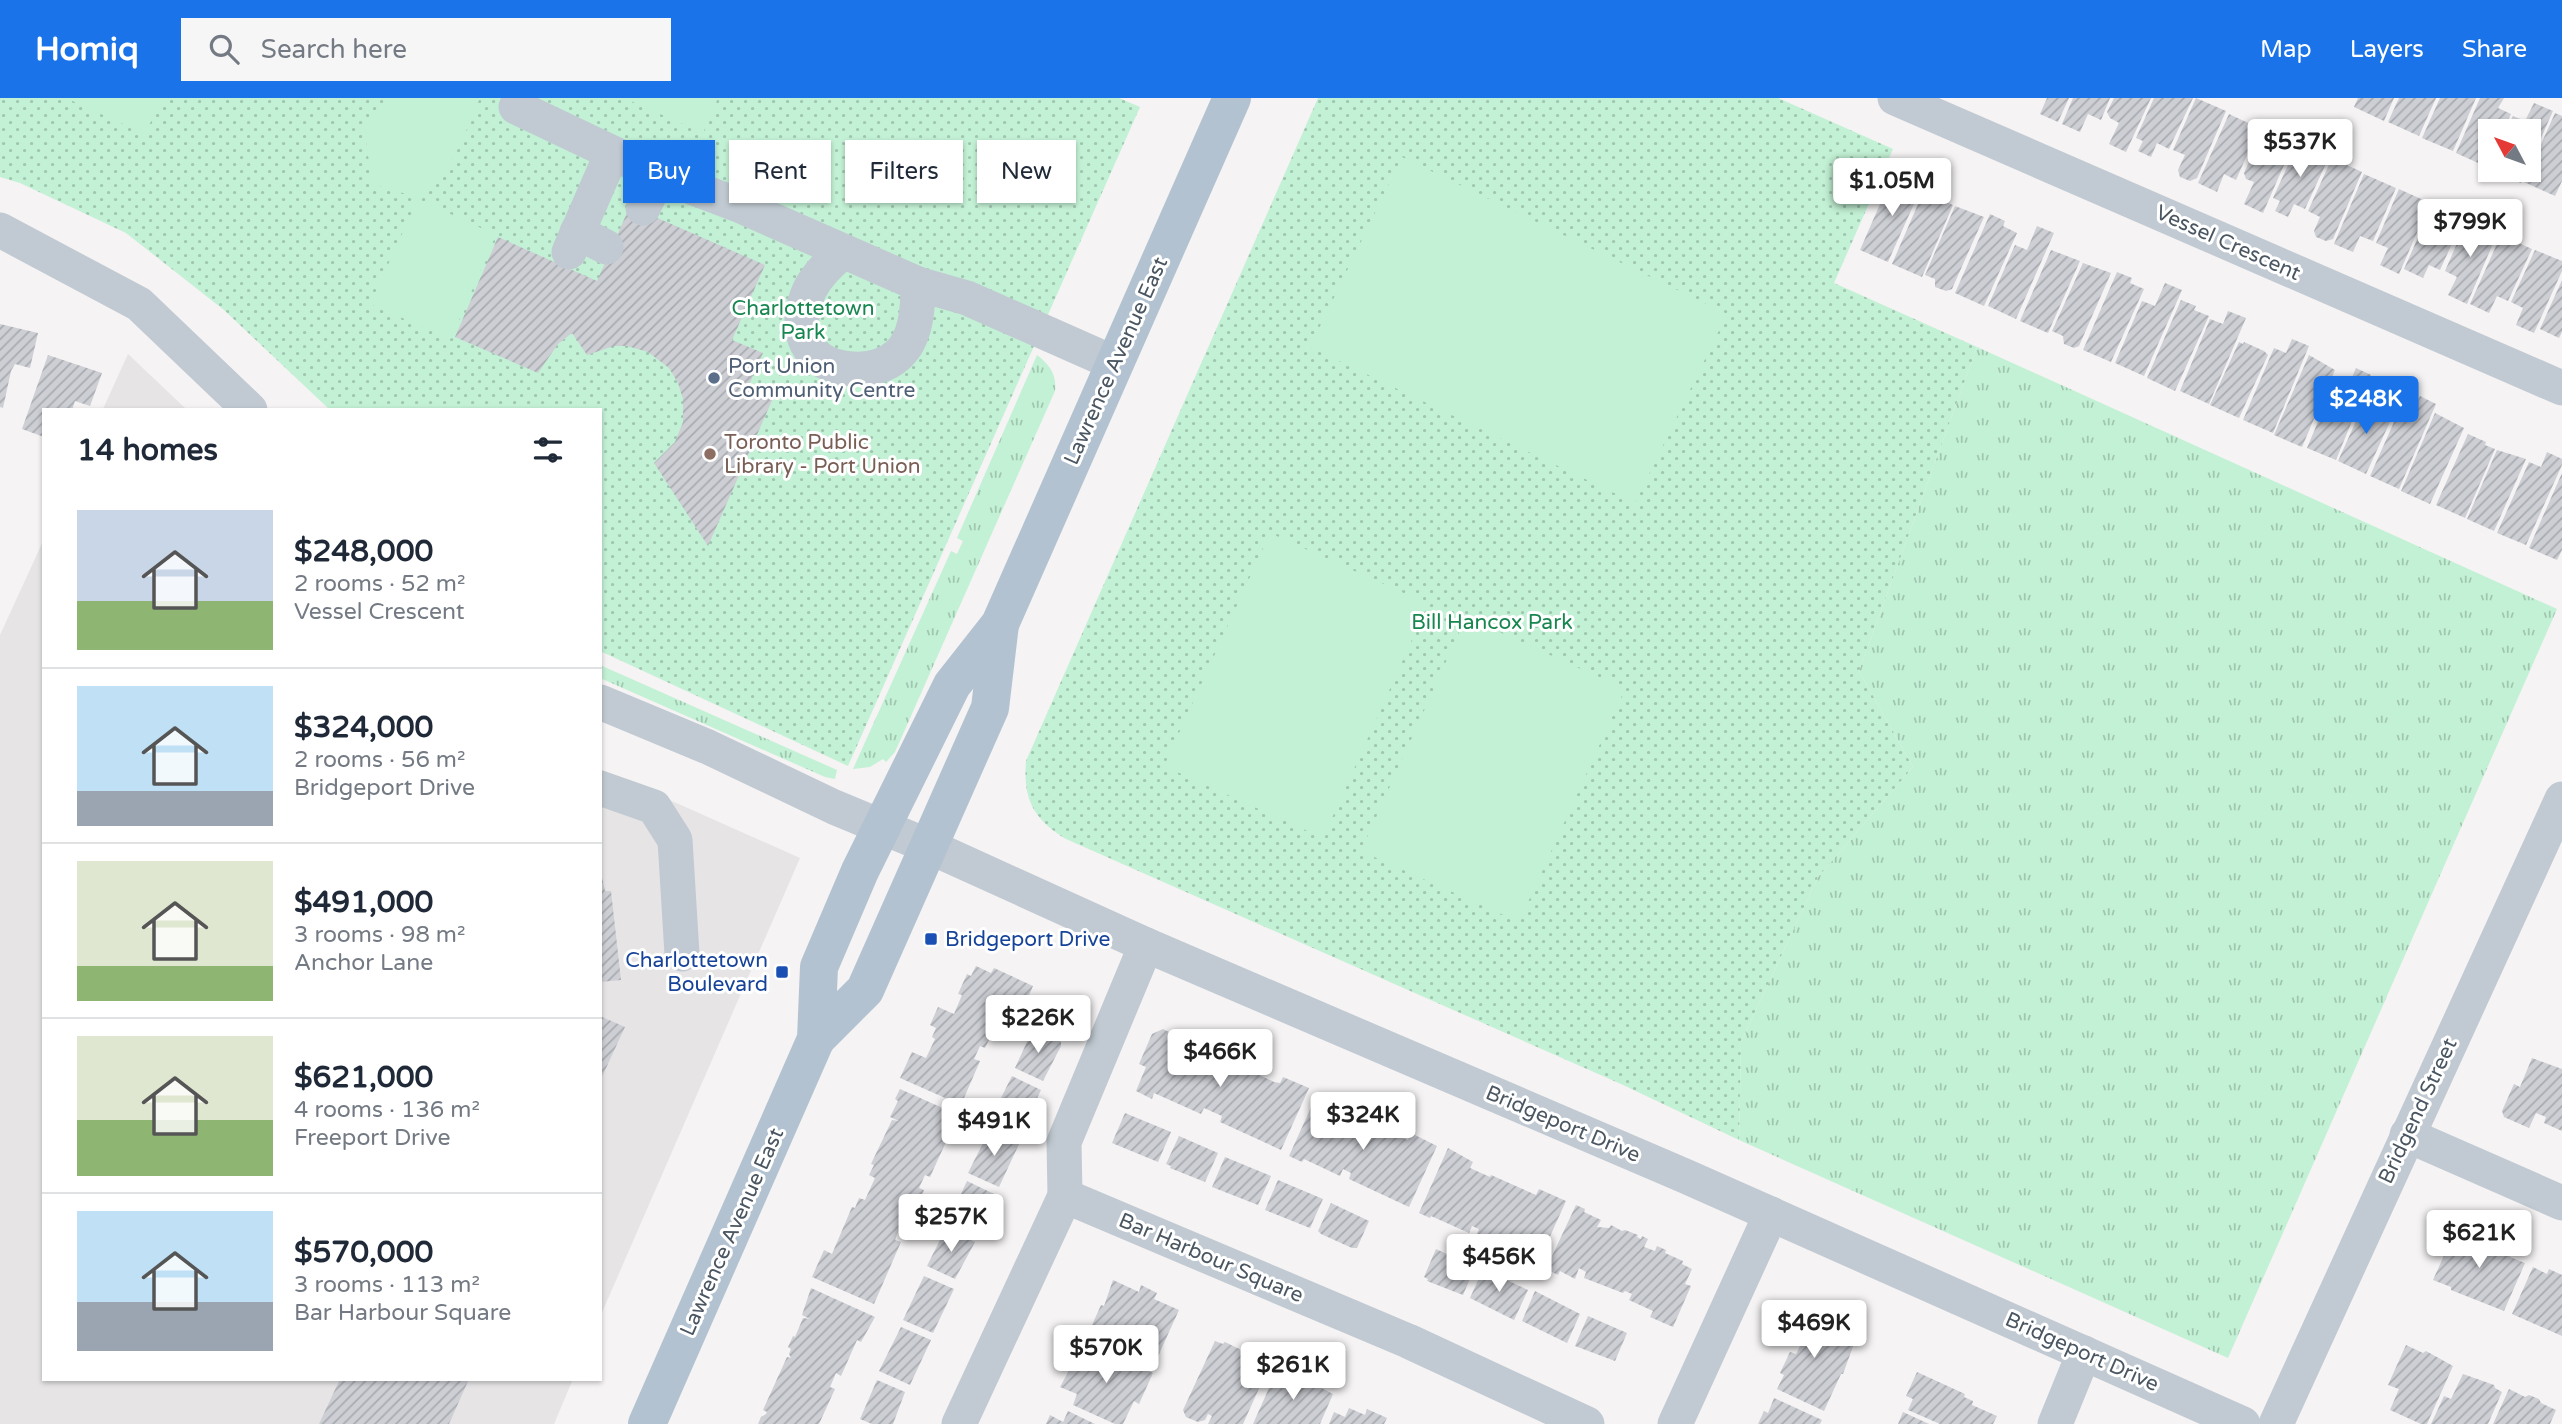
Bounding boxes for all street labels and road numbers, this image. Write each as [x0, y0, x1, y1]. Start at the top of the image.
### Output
street label: Vessel Crescent [2152, 200, 2304, 286]
street label: Lawrence Avenue East [1059, 253, 1173, 469]
street label: Bridgend Street [2373, 1034, 2463, 1188]
street label: Bridgeport Drive [1482, 1080, 1644, 1168]
street label: Lawrence Avenue East [675, 1124, 789, 1340]
street label: Bar Harbour Square [1115, 1208, 1307, 1308]
street label: Bridgeport Drive [2001, 1307, 2163, 1397]

